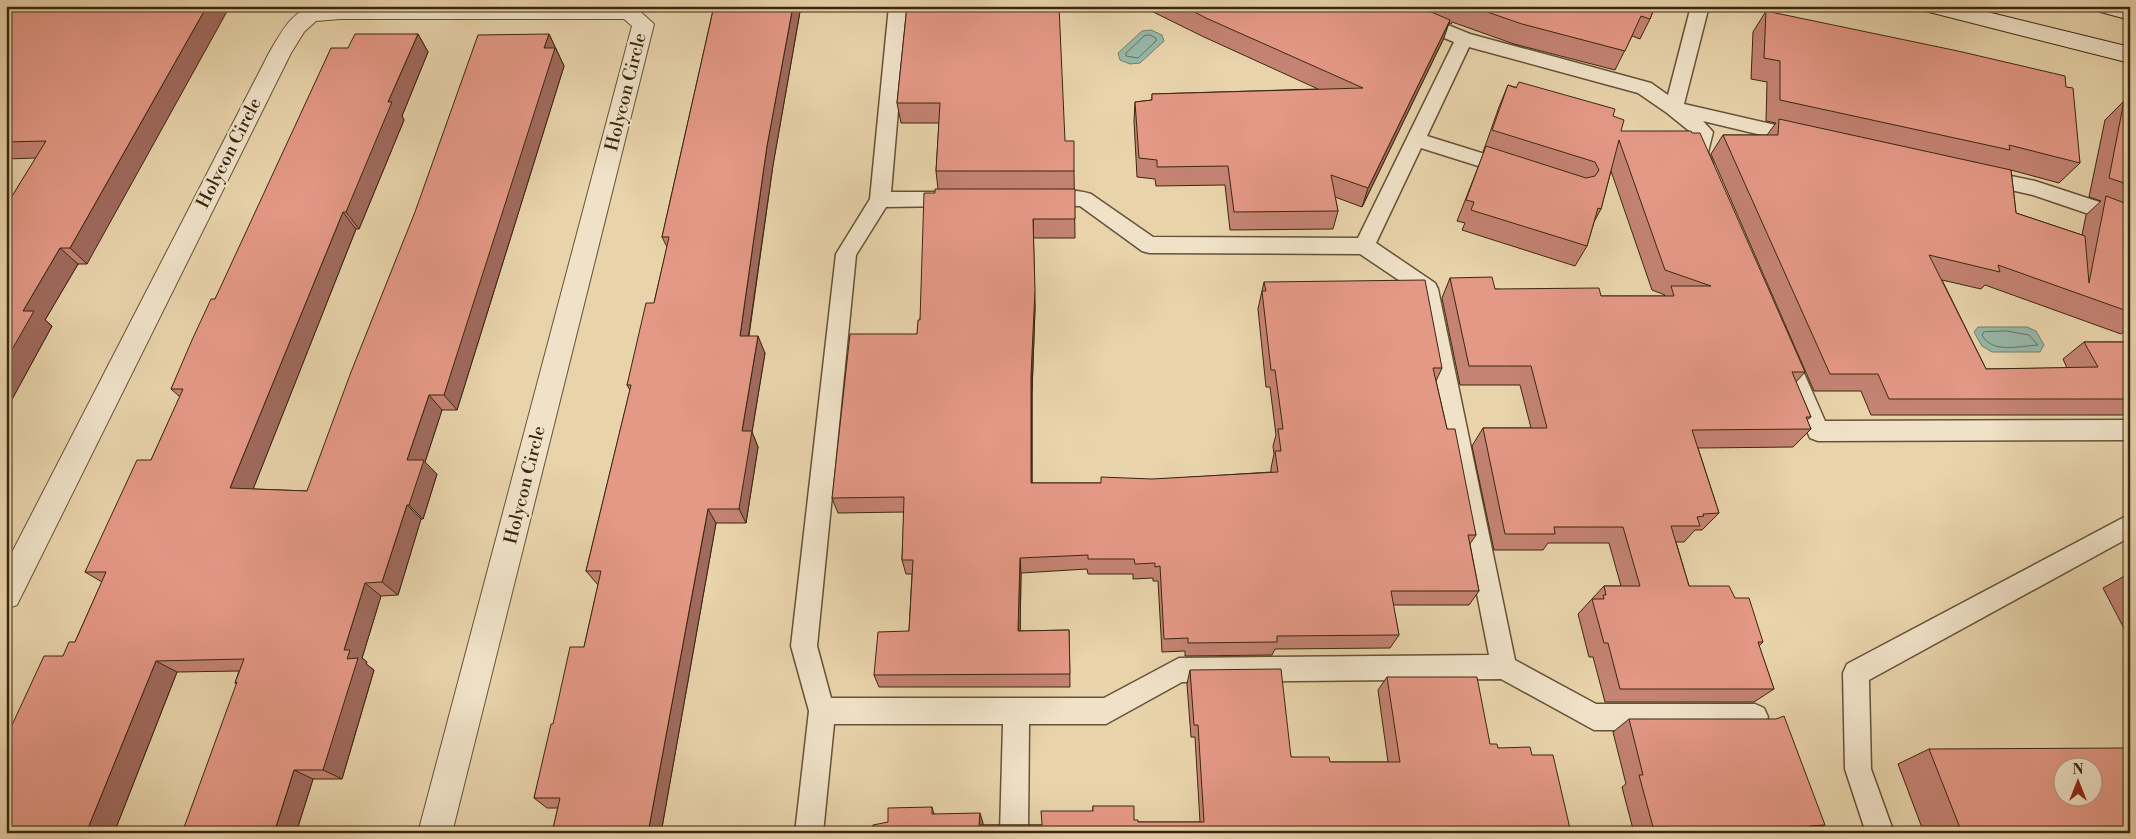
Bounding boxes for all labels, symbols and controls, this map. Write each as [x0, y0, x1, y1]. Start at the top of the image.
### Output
street label: Holycon Circle [600, 30, 652, 154]
street label: Holycon Circle [191, 94, 267, 212]
street label: Holycon Circle [499, 423, 551, 547]
north arrow [2054, 756, 2104, 806]
text: N [2072, 761, 2084, 779]

